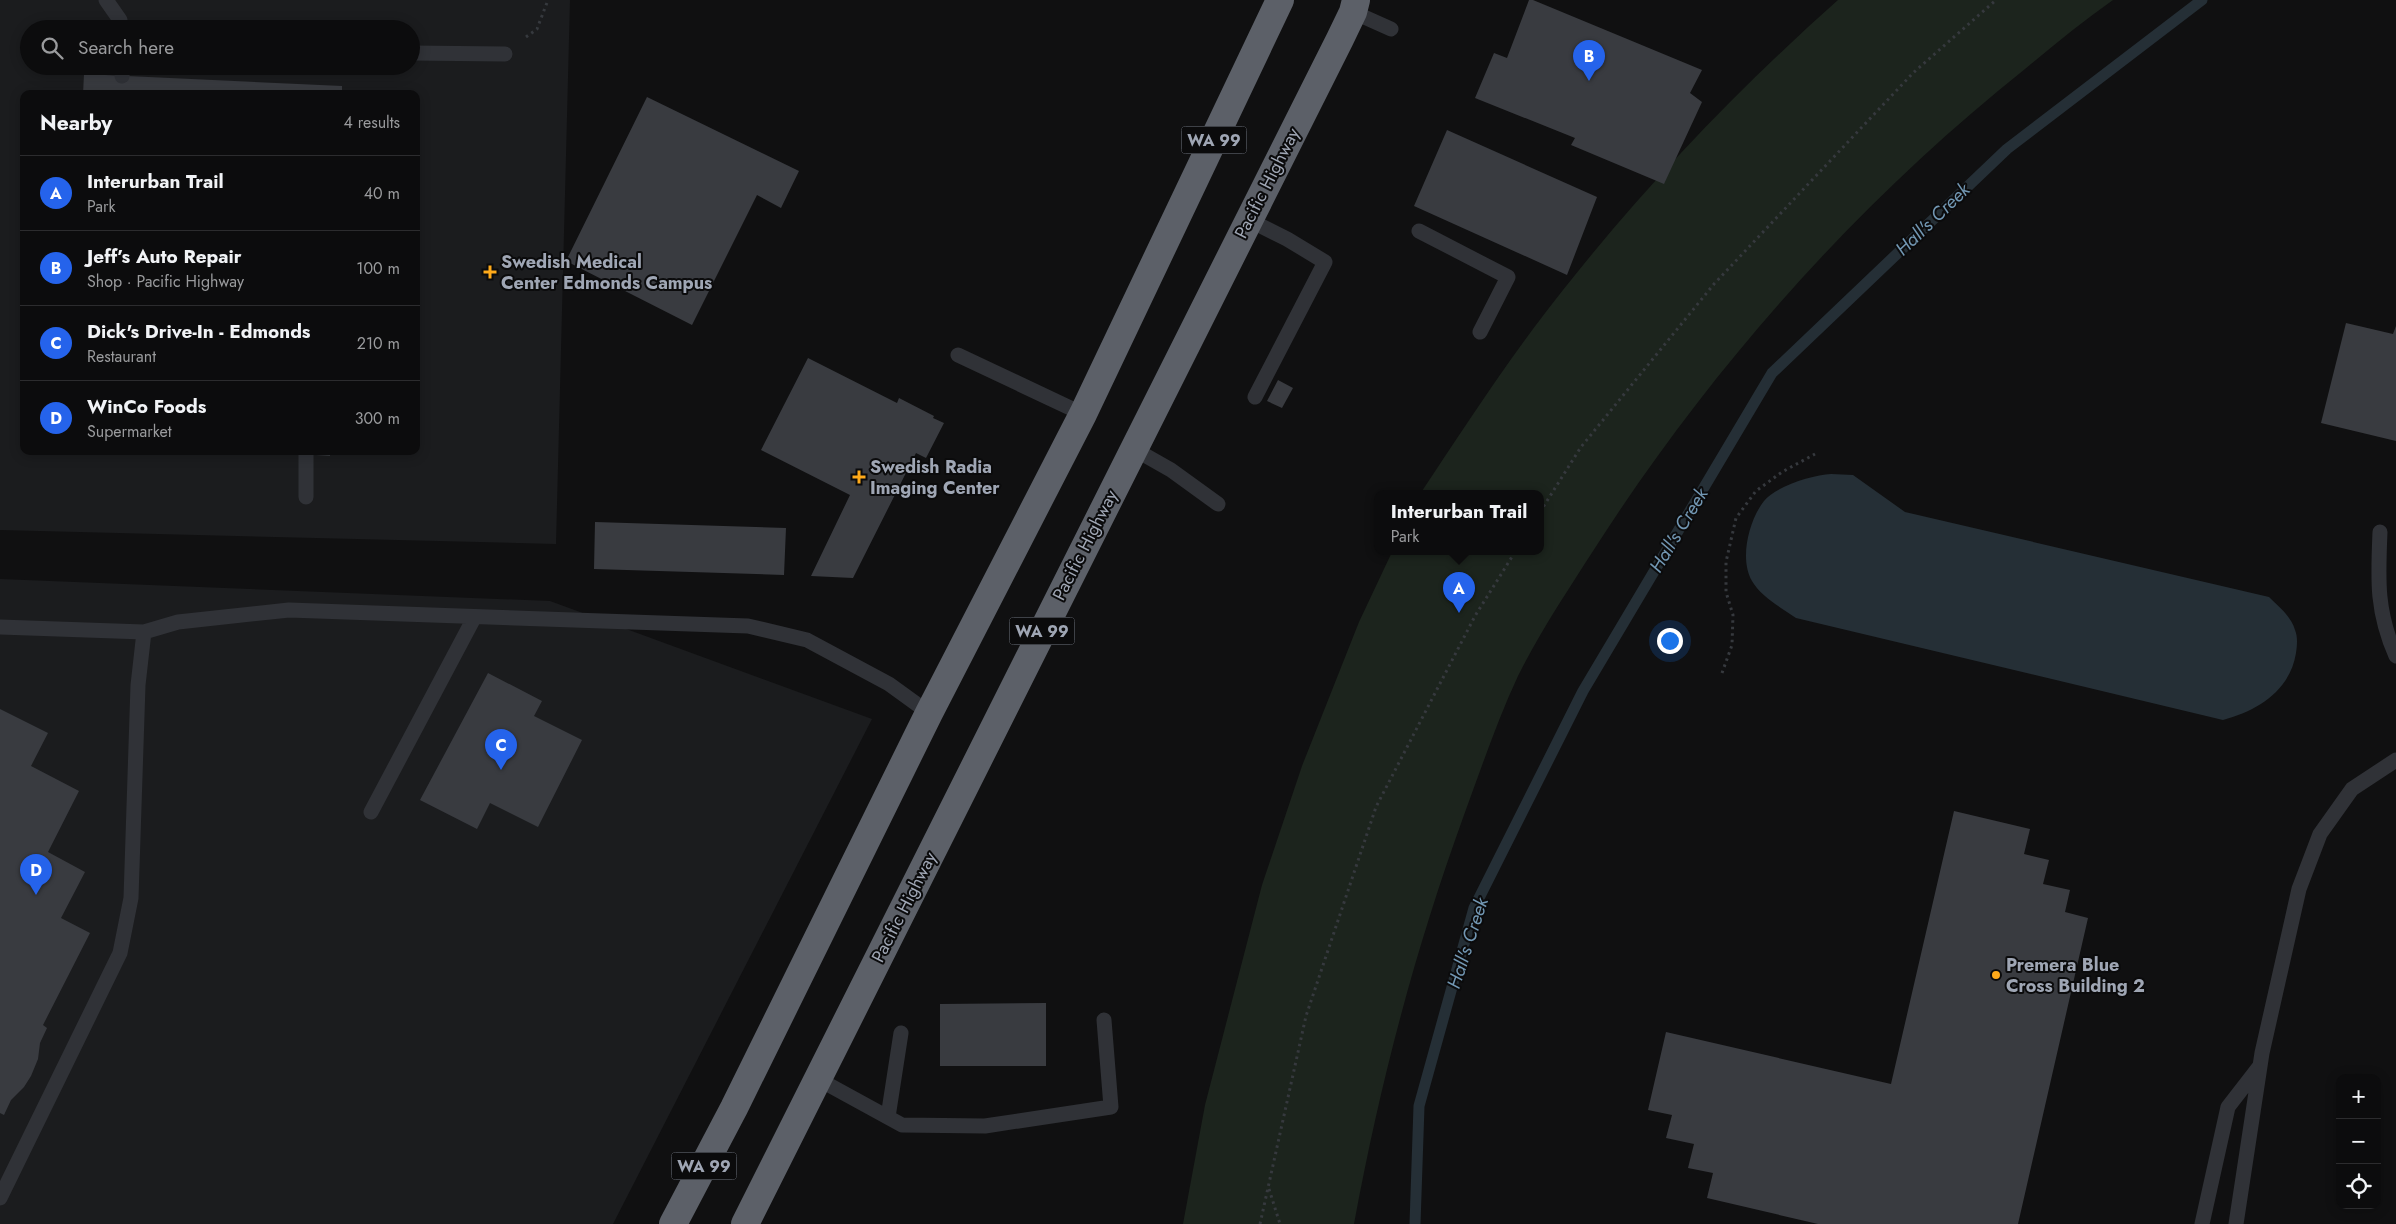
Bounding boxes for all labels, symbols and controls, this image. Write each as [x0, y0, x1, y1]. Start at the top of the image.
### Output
search box [20, 20, 420, 75]
icon: search [38, 34, 66, 62]
text: Search here [78, 34, 174, 61]
pin: B [1573, 40, 1605, 81]
text: Nearby [40, 108, 112, 138]
text: 4 results [344, 111, 400, 134]
street label: Pacific Highway [1228, 123, 1306, 243]
road number: WA 99 [1182, 126, 1246, 154]
text: Interurban Trail [87, 168, 224, 195]
water label: Hall's Creek [1889, 176, 1976, 262]
text: A [50, 182, 62, 205]
text: 40 m [364, 182, 400, 205]
text: Park [87, 195, 116, 218]
text: Jeff’s Auto Repair [87, 243, 242, 270]
place label: Swedish Medical Center Edmonds Campus [501, 249, 712, 296]
text: B [51, 257, 61, 280]
text: 100 m [356, 257, 400, 280]
marker: Swedish Medical Center Edmonds Campus [483, 265, 497, 279]
text: Shop · Pacific Highway [87, 270, 244, 293]
text: Dick's Drive-In - Edmonds [87, 318, 311, 345]
text: C [50, 332, 62, 355]
text: 210 m [357, 332, 400, 355]
text: Restaurant [87, 345, 156, 368]
text: WinCo Foods [87, 393, 206, 420]
text: D [50, 407, 62, 430]
text: 300 m [355, 407, 400, 430]
text: Supermarket [87, 420, 172, 443]
place label: Swedish Radia Imaging Center [870, 454, 1000, 501]
marker: Swedish Radia Imaging Center [852, 470, 866, 484]
water label: Hall's Creek [1643, 482, 1715, 578]
street label: Pacific Highway [1046, 485, 1124, 605]
popup [1374, 490, 1544, 555]
text: Interurban Trail [1391, 498, 1527, 525]
text: Park [1391, 525, 1419, 548]
pin: A [1443, 572, 1475, 613]
road number: WA 99 [1010, 618, 1074, 644]
your location [1657, 628, 1683, 654]
pin: C [485, 729, 517, 770]
street label: Pacific Highway [865, 847, 943, 967]
pin: D [20, 854, 52, 895]
water label: Hall's Creek [1440, 893, 1495, 992]
place label: Premera Blue Cross Building 2 [2006, 952, 2145, 999]
marker: Premera Blue Cross Building 2 [1990, 969, 2002, 981]
map controls [2336, 1074, 2381, 1209]
button: + [2336, 1074, 2381, 1119]
button: − [2336, 1119, 2381, 1164]
road number: WA 99 [672, 1152, 736, 1180]
button: locate [2336, 1164, 2381, 1209]

